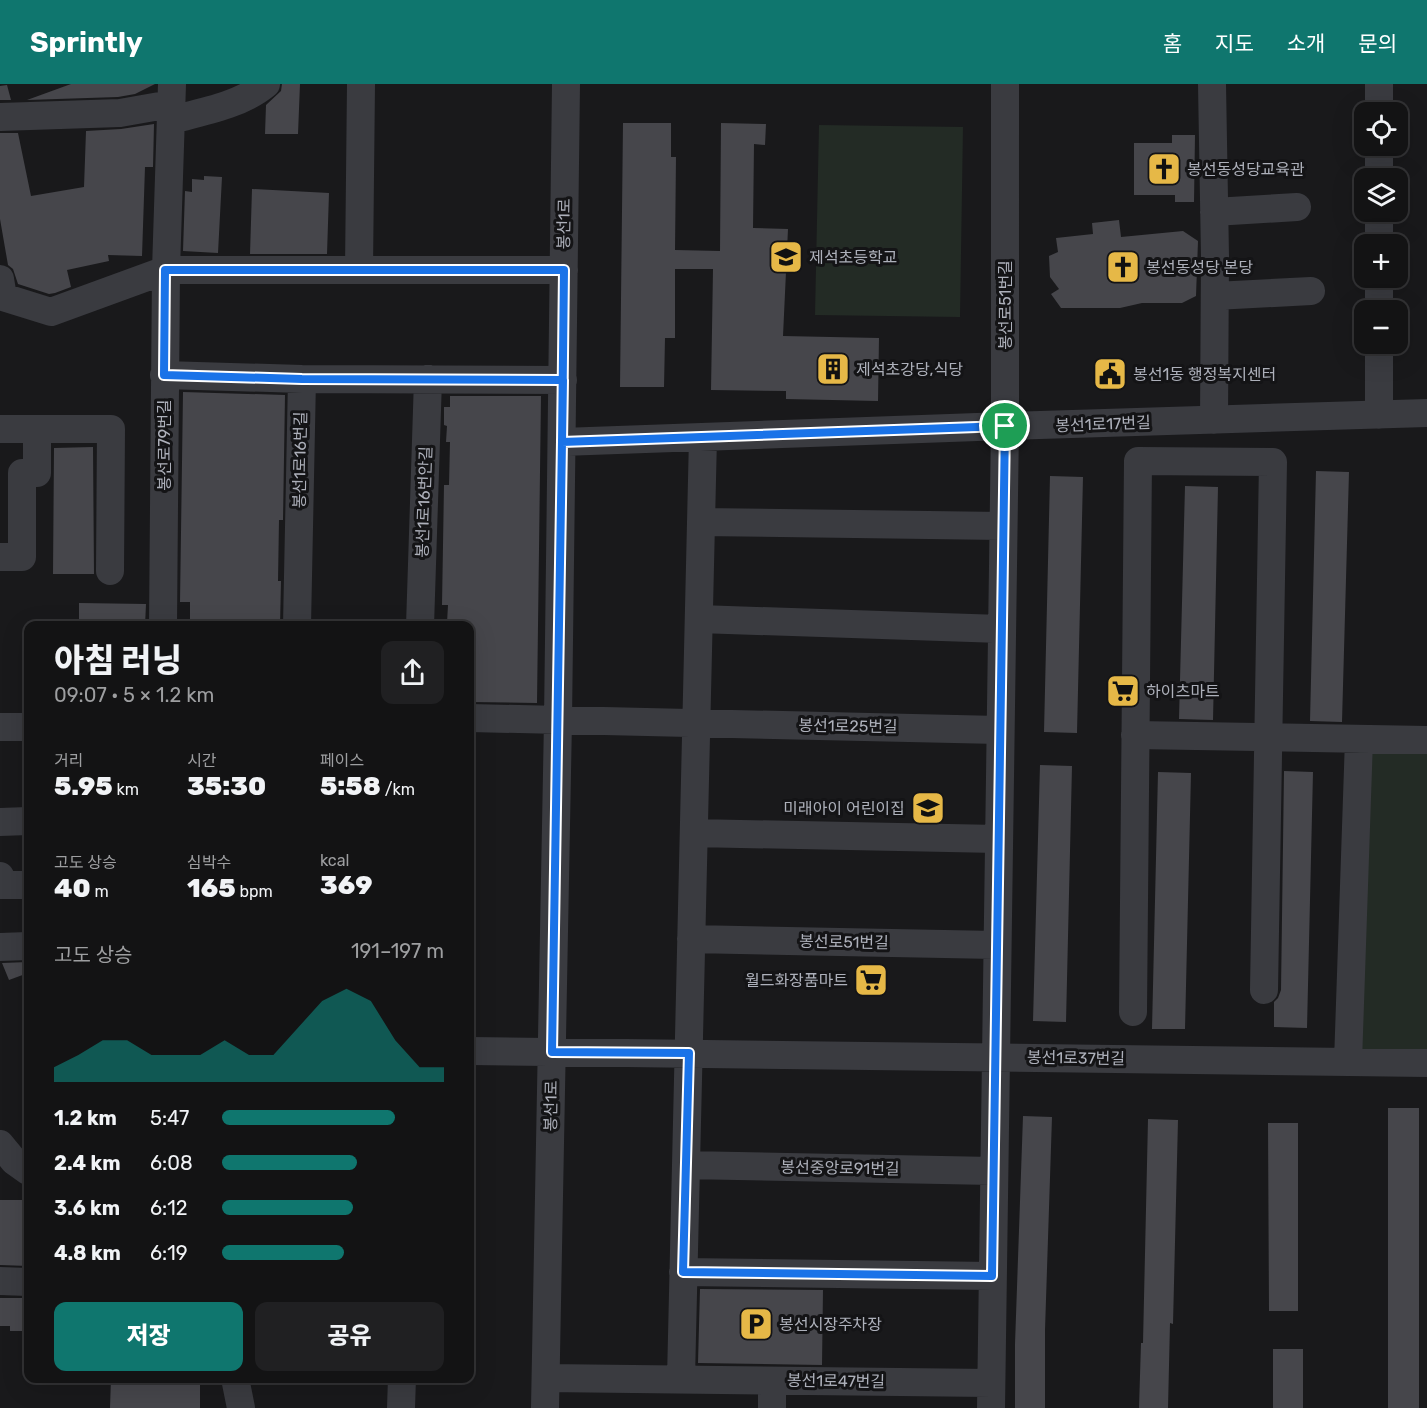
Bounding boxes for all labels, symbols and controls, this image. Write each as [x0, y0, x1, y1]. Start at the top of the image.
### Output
text: Sprintly [30, 26, 143, 59]
text: 홈 [1163, 31, 1182, 56]
text: 지도 [1215, 31, 1254, 56]
text: 소개 [1287, 31, 1325, 56]
text: 문의 [1358, 31, 1397, 56]
map controls [1354, 102, 1408, 354]
button: locate [1354, 102, 1408, 156]
church icon: 봉선동성당교육관 [1146, 151, 1182, 187]
place label: 봉선동성당교육관 [1187, 160, 1305, 179]
button: layers [1354, 168, 1408, 222]
street label: 봉선1로 [554, 198, 574, 250]
button: + [1354, 234, 1408, 288]
school or university icon: 제석초등학교 [768, 239, 804, 275]
place label: 제석초등학교 [809, 248, 897, 267]
church icon: 봉선동성당 본당 [1105, 249, 1141, 285]
place label: 봉선동성당 본당 [1146, 258, 1253, 277]
street label: 봉선로51번길 [996, 260, 1015, 350]
button: − [1354, 300, 1408, 354]
building icon: 제석초강당,식당 [815, 351, 851, 387]
public building icon: 봉선1동 행정복지센터 [1092, 356, 1128, 392]
place label: 제석초강당,식당 [856, 360, 963, 379]
place label: 봉선1동 행정복지센터 [1133, 365, 1276, 384]
street label: 봉선로79번길 [155, 399, 174, 491]
pin [979, 400, 1030, 451]
icon: arrive [988, 409, 1021, 442]
street label: 봉선1로16번길 [290, 411, 310, 509]
street label: 봉선1로17번길 [1055, 413, 1151, 435]
street label: 봉선1로16번안길 [413, 446, 435, 558]
text: 아침 러닝 [54, 641, 182, 680]
button: share [381, 641, 444, 704]
supermarket icon: 하이츠마트 [1105, 673, 1141, 709]
place label: 하이츠마트 [1146, 682, 1220, 701]
text: 09:07 · 5 × 1.2 km [54, 683, 214, 707]
street label: 봉선1로25번길 [798, 716, 898, 736]
text: 거리 [54, 751, 83, 770]
text: 시간 [187, 751, 216, 770]
text: 페이스 [320, 751, 364, 770]
text: 5.95 [54, 771, 113, 802]
text: 35:30 [187, 771, 266, 802]
text: 5:58 [320, 771, 381, 802]
text: km [113, 780, 139, 799]
text: /km [381, 780, 415, 799]
school or university icon: 미래아이 어린이집 [910, 790, 946, 826]
place label: 미래아이 어린이집 [783, 799, 905, 818]
text: kcal [320, 851, 349, 870]
text: 고도 상승 [54, 853, 117, 872]
text: 심박수 [187, 853, 231, 872]
text: 369 [320, 870, 372, 901]
text: 40 [54, 873, 91, 904]
text: 165 [187, 873, 236, 904]
text: m [91, 882, 109, 901]
text: bpm [236, 882, 273, 901]
street label: 봉선로51번길 [799, 932, 889, 952]
text: 191–197 m [351, 939, 444, 963]
text: 고도 상승 [54, 943, 133, 967]
supermarket icon: 월드화장품마트 [853, 962, 889, 998]
place label: 월드화장품마트 [745, 971, 848, 990]
street label: 봉선1로37번길 [1027, 1048, 1125, 1068]
street label: 봉선1로 [541, 1080, 561, 1132]
text: 1.2 km [54, 1106, 117, 1130]
text: 5:47 [150, 1106, 189, 1130]
text: 2.4 km [54, 1151, 120, 1175]
text: 6:08 [150, 1151, 193, 1175]
street label: 봉선중앙로91번길 [780, 1157, 900, 1179]
text: 3.6 km [54, 1196, 120, 1220]
text: 6:12 [150, 1196, 187, 1220]
text: 4.8 km [54, 1241, 121, 1265]
text: 6:19 [150, 1241, 188, 1265]
button: 저장 [54, 1302, 243, 1371]
button: 공유 [255, 1302, 444, 1371]
parking icon: 봉선시장주차장 [738, 1306, 774, 1342]
place label: 봉선시장주차장 [779, 1315, 882, 1334]
street label: 봉선1로47번길 [787, 1371, 885, 1391]

